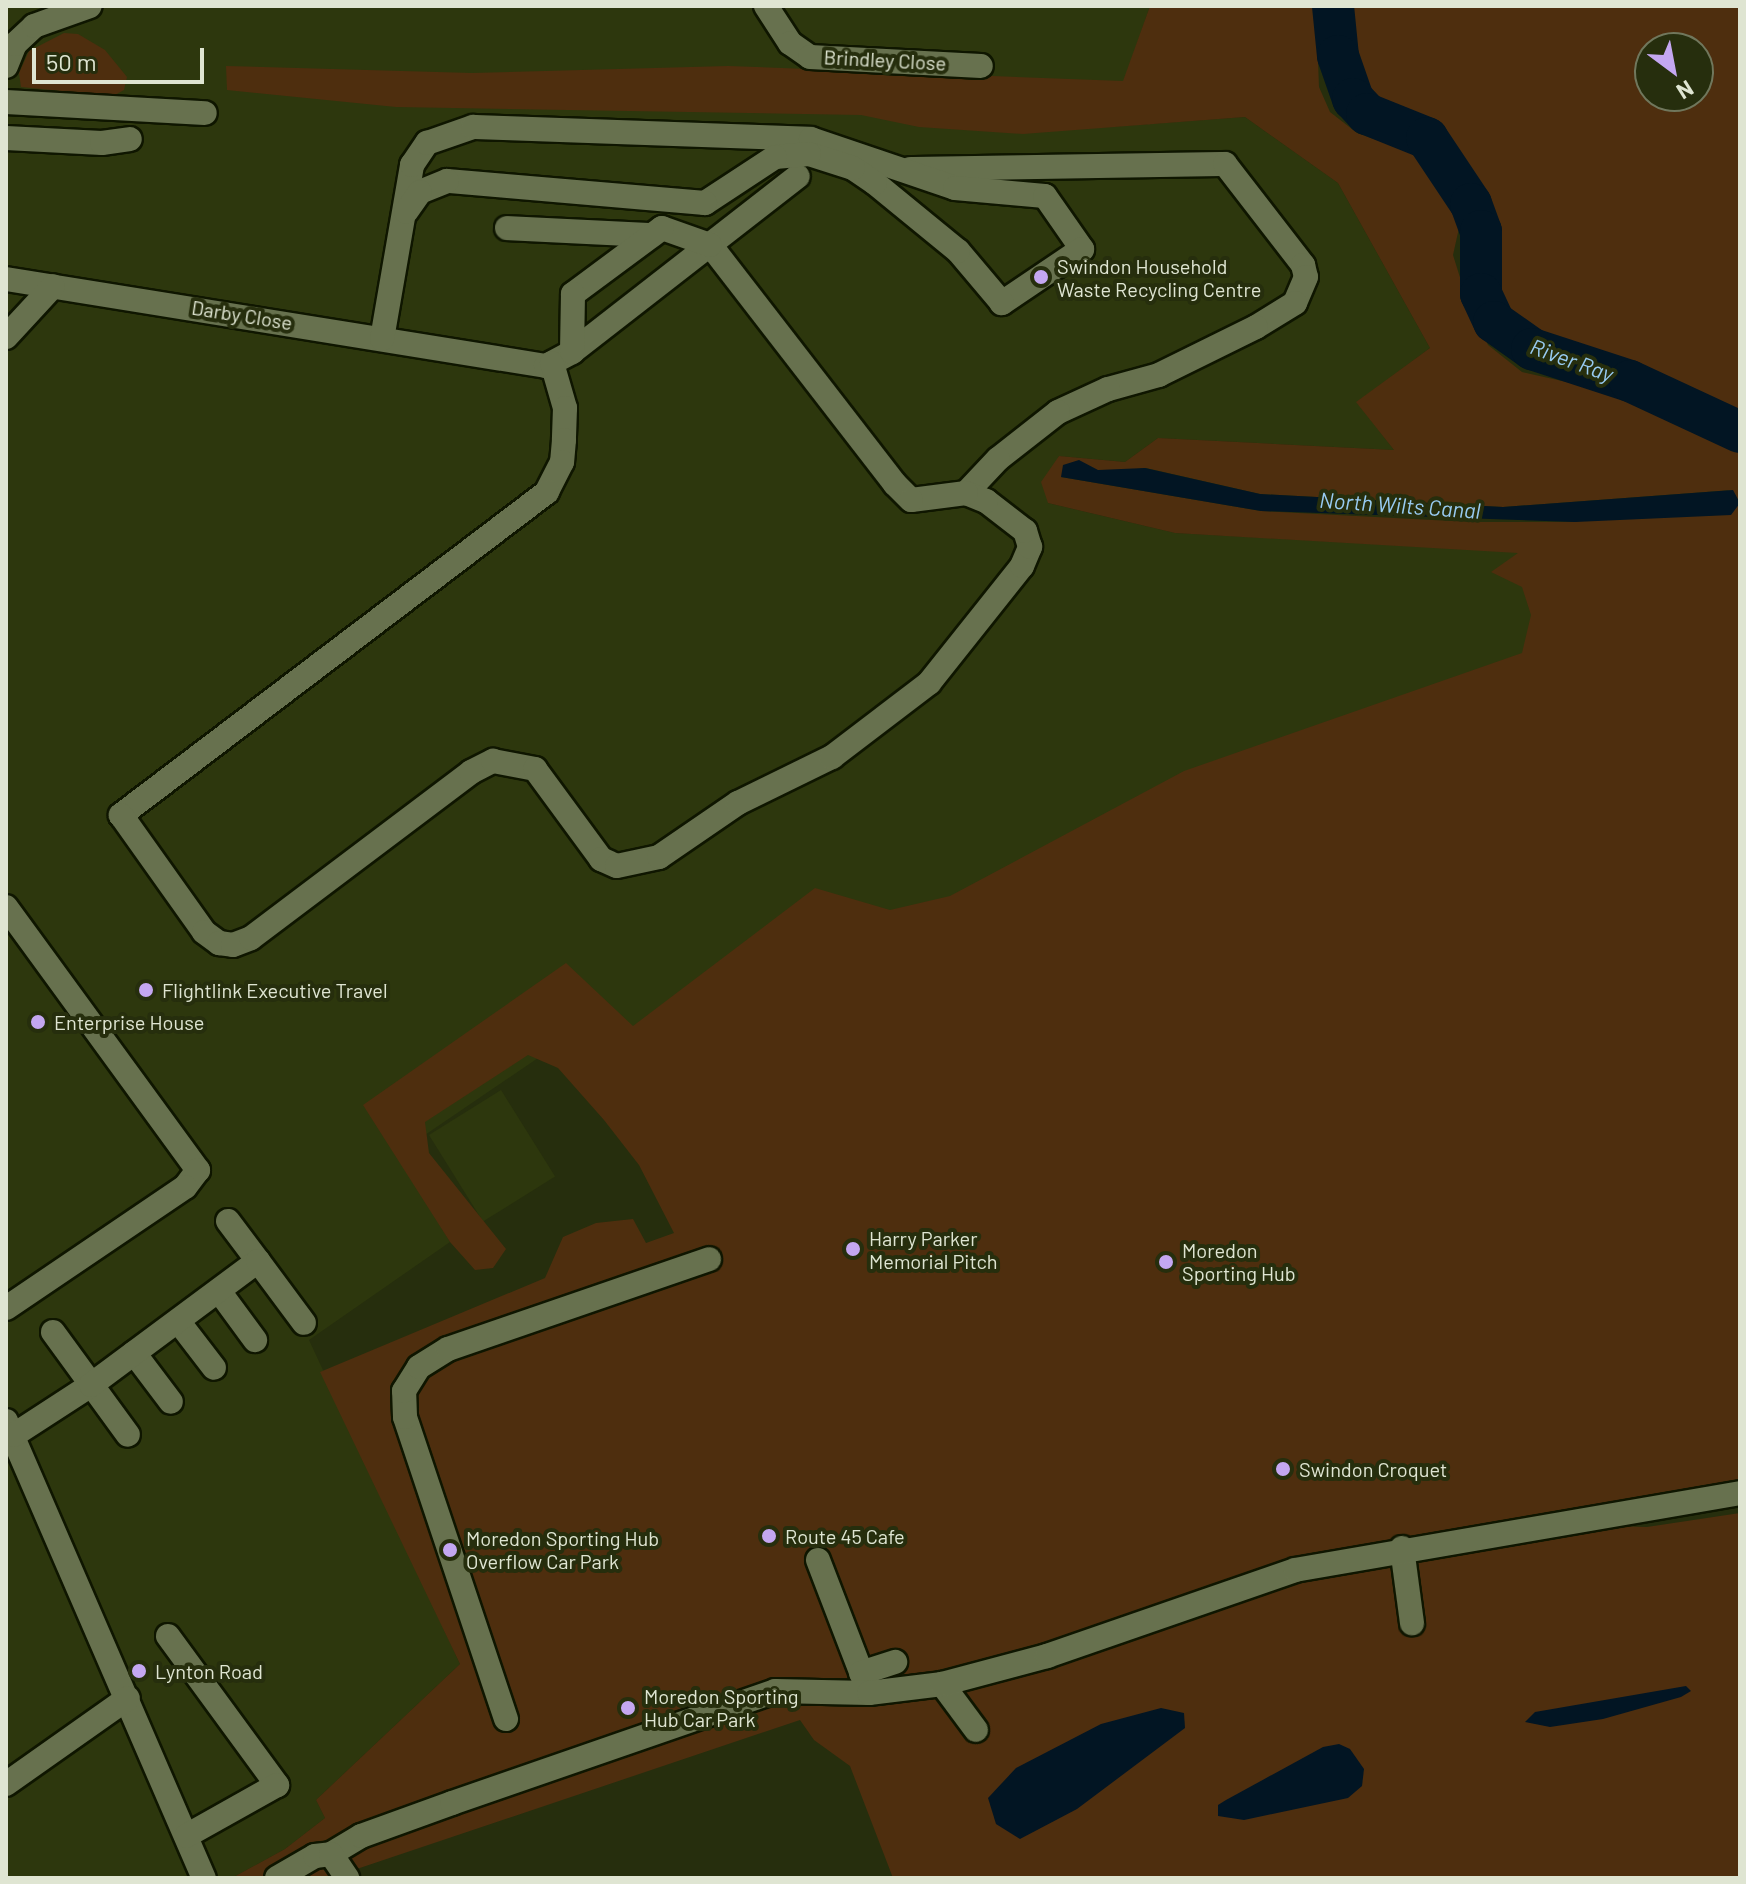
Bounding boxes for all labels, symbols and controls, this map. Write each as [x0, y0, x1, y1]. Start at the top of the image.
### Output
scale bar [36, 32, 208, 82]
north arrow [1634, 32, 1714, 112]
street label: Brindley Close [823, 45, 947, 75]
text: 50 m [46, 47, 97, 76]
text: N [1673, 76, 1699, 106]
place label: Swindon Household Waste Recycling Centre [1057, 254, 1261, 301]
marker: Swindon Household Waste Recycling Centre [1032, 268, 1050, 286]
street label: Darby Close [190, 295, 294, 335]
water label: River Ray [1527, 333, 1617, 387]
water label: North Wilts Canal [1319, 486, 1481, 524]
place label: Flightlink Executive Travel [162, 978, 388, 1002]
marker: Flightlink Executive Travel [137, 981, 155, 999]
place label: Enterprise House [54, 1010, 204, 1034]
marker: Enterprise House [29, 1013, 47, 1031]
place label: Harry Parker Memorial Pitch [869, 1226, 998, 1273]
place label: Moredon Sporting Hub [1182, 1238, 1296, 1285]
marker: Harry Parker Memorial Pitch [844, 1240, 862, 1258]
marker: Moredon Sporting Hub [1157, 1253, 1175, 1271]
place label: Swindon Croquet [1299, 1457, 1447, 1481]
marker: Swindon Croquet [1274, 1460, 1292, 1478]
place label: Route 45 Cafe [785, 1524, 905, 1548]
place label: Moredon Sporting Hub Overflow Car Park [466, 1526, 659, 1573]
marker: Route 45 Cafe [760, 1527, 778, 1545]
marker: Moredon Sporting Hub Overflow Car Park [441, 1541, 459, 1559]
place label: Lynton Road [155, 1659, 263, 1683]
marker: Lynton Road [130, 1662, 148, 1680]
place label: Moredon Sporting Hub Car Park [644, 1684, 799, 1731]
marker: Moredon Sporting Hub Car Park [619, 1699, 637, 1717]

